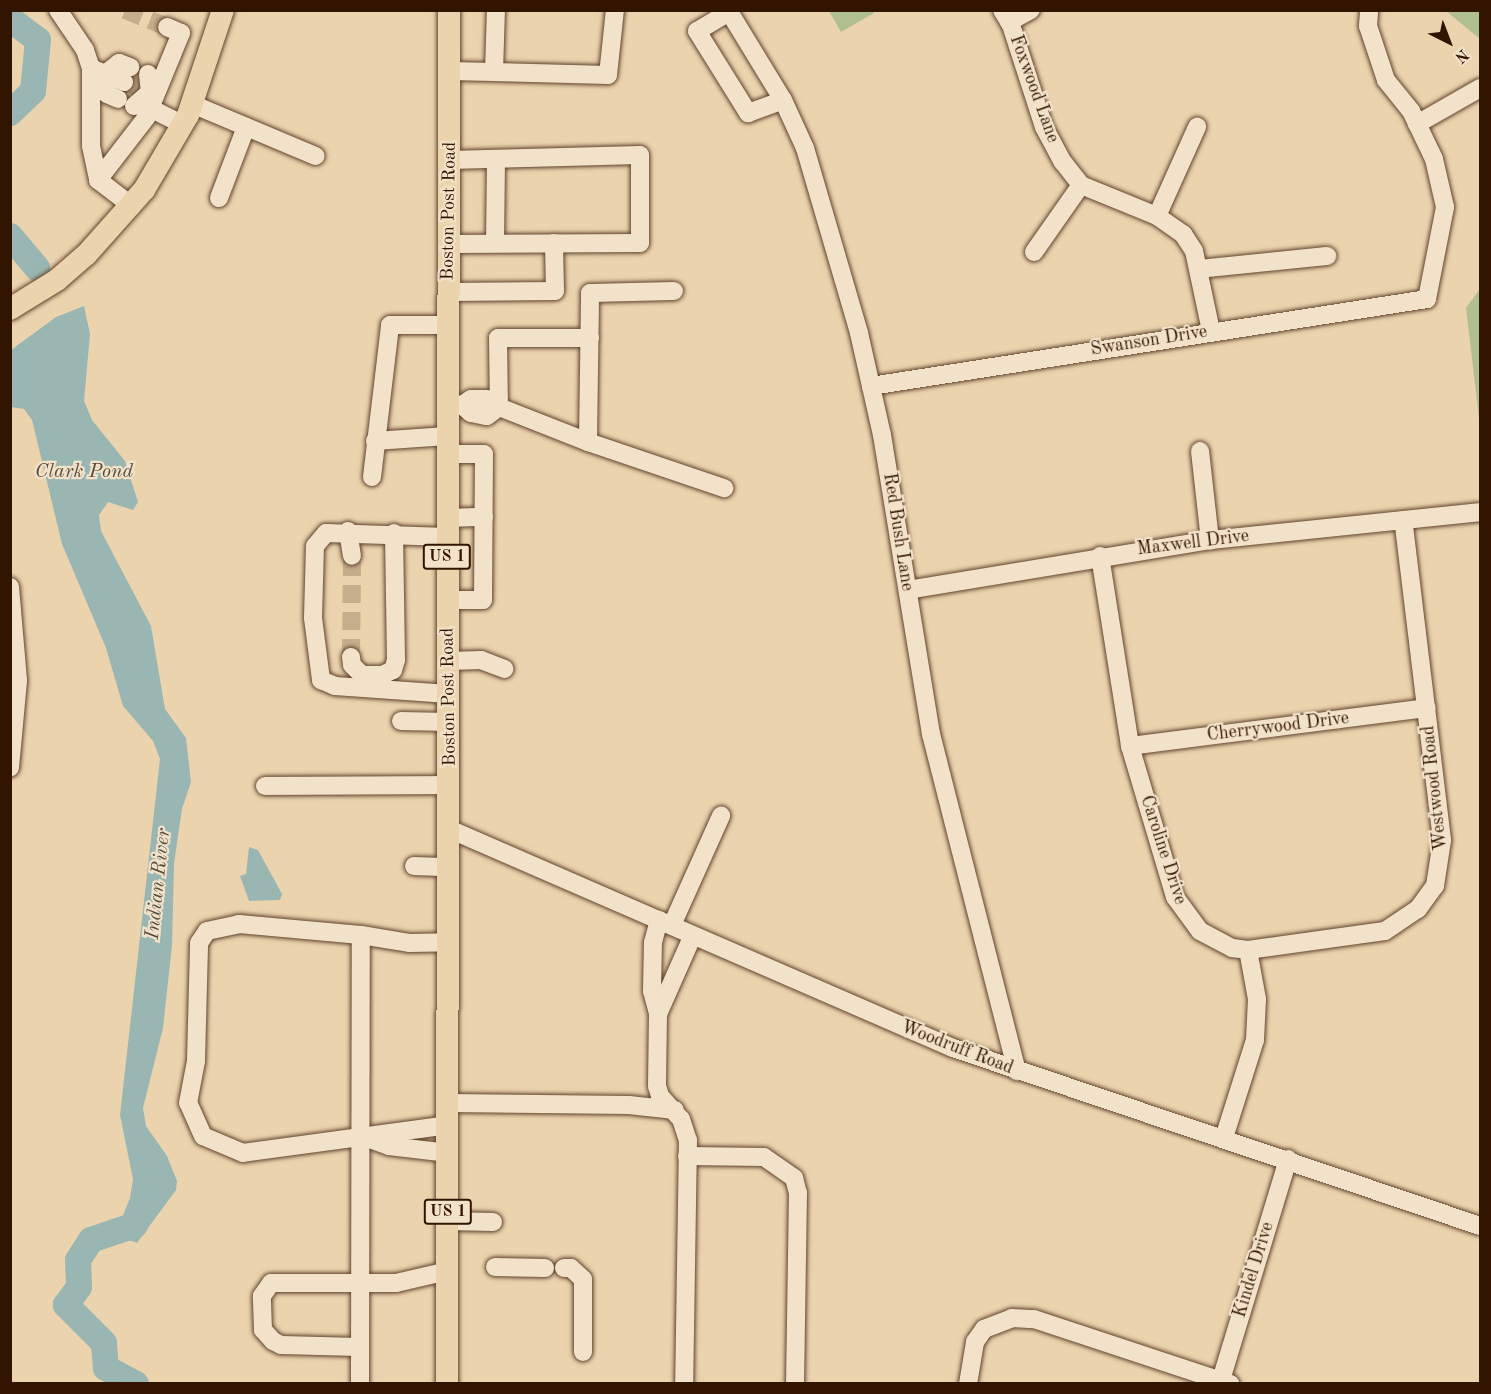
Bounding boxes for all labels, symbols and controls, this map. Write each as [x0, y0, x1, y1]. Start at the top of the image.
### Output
north arrow [1419, 12, 1479, 72]
street label: Foxwood Lane [1005, 32, 1063, 146]
text: N [1451, 45, 1471, 65]
street label: Boston Post Road [437, 142, 461, 280]
street label: Swanson Drive [1089, 321, 1209, 361]
water label: Clark Pond [35, 460, 133, 484]
street label: Red Bush Lane [878, 471, 918, 593]
street label: Maxwell Drive [1136, 525, 1250, 561]
road number: US 1 [422, 544, 472, 570]
street label: Boston Post Road [437, 628, 461, 766]
street label: Cherrywood Drive [1206, 708, 1350, 746]
street label: Westwood Road [1418, 725, 1452, 851]
street label: Caroline Drive [1135, 793, 1191, 907]
water label: Indian River [141, 827, 177, 941]
street label: Woodruff Road [898, 1017, 1016, 1079]
road number: US 1 [422, 1199, 474, 1225]
street label: Kindel Drive [1229, 1220, 1279, 1320]

